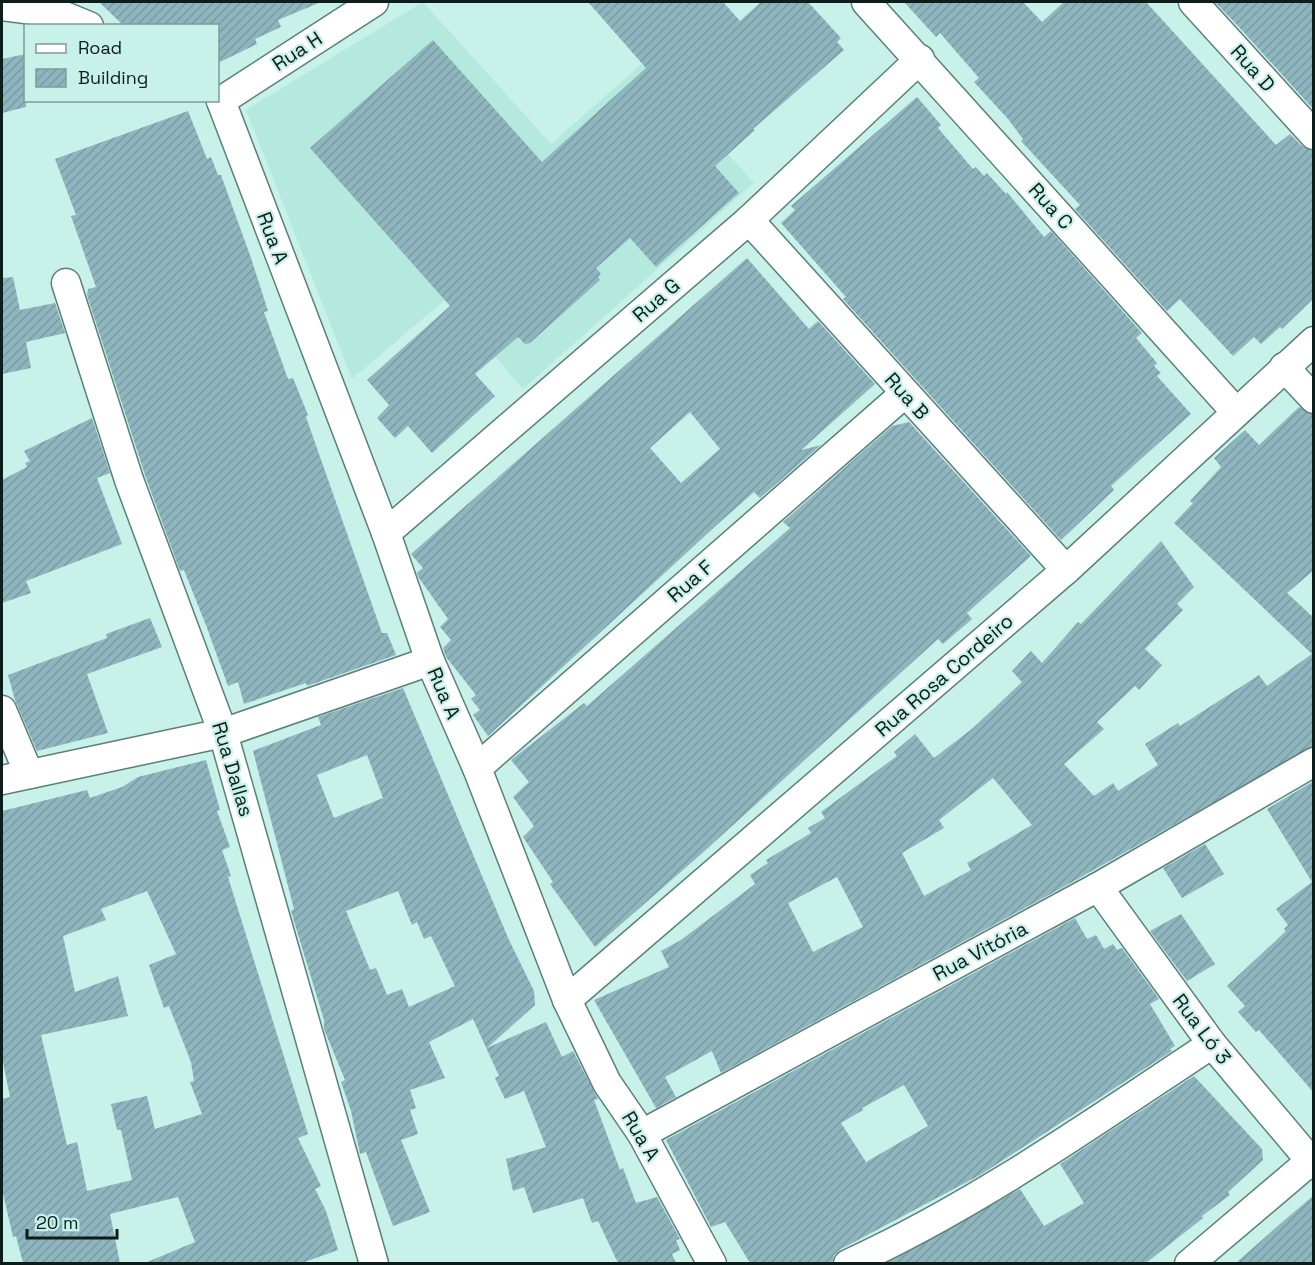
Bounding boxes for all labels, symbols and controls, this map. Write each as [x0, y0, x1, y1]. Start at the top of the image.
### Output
legend [24, 24, 219, 102]
street label: Rua H [267, 25, 327, 77]
text: Road [78, 36, 122, 59]
street label: Rua D [1225, 39, 1281, 97]
text: Building [78, 66, 148, 89]
street label: Rua C [1023, 177, 1079, 235]
street label: Rua A [251, 208, 295, 268]
street label: Rua G [627, 272, 685, 328]
street label: Rua B [879, 367, 935, 425]
street label: Rua F [662, 554, 718, 608]
street label: Rua Rosa Cordeiro [869, 608, 1019, 742]
street label: Rua A [422, 663, 467, 723]
street label: Rua Dallas [206, 718, 260, 820]
street label: Rua Vitória [928, 915, 1032, 987]
street label: Rua Ló 3 [1167, 988, 1237, 1070]
street label: Rua A [616, 1106, 666, 1166]
scale bar [27, 1202, 117, 1240]
text: 20 m [36, 1211, 79, 1234]

